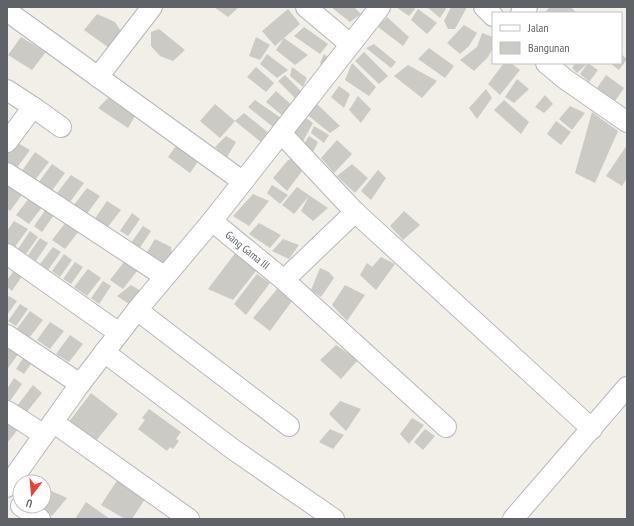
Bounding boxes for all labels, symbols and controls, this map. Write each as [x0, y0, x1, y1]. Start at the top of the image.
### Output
legend [492, 12, 622, 64]
text: Jalan [527, 20, 549, 35]
text: Bangunan [528, 40, 569, 55]
street label: Gang Gama III [223, 228, 273, 272]
north arrow [12, 474, 52, 514]
text: U [24, 496, 34, 511]

